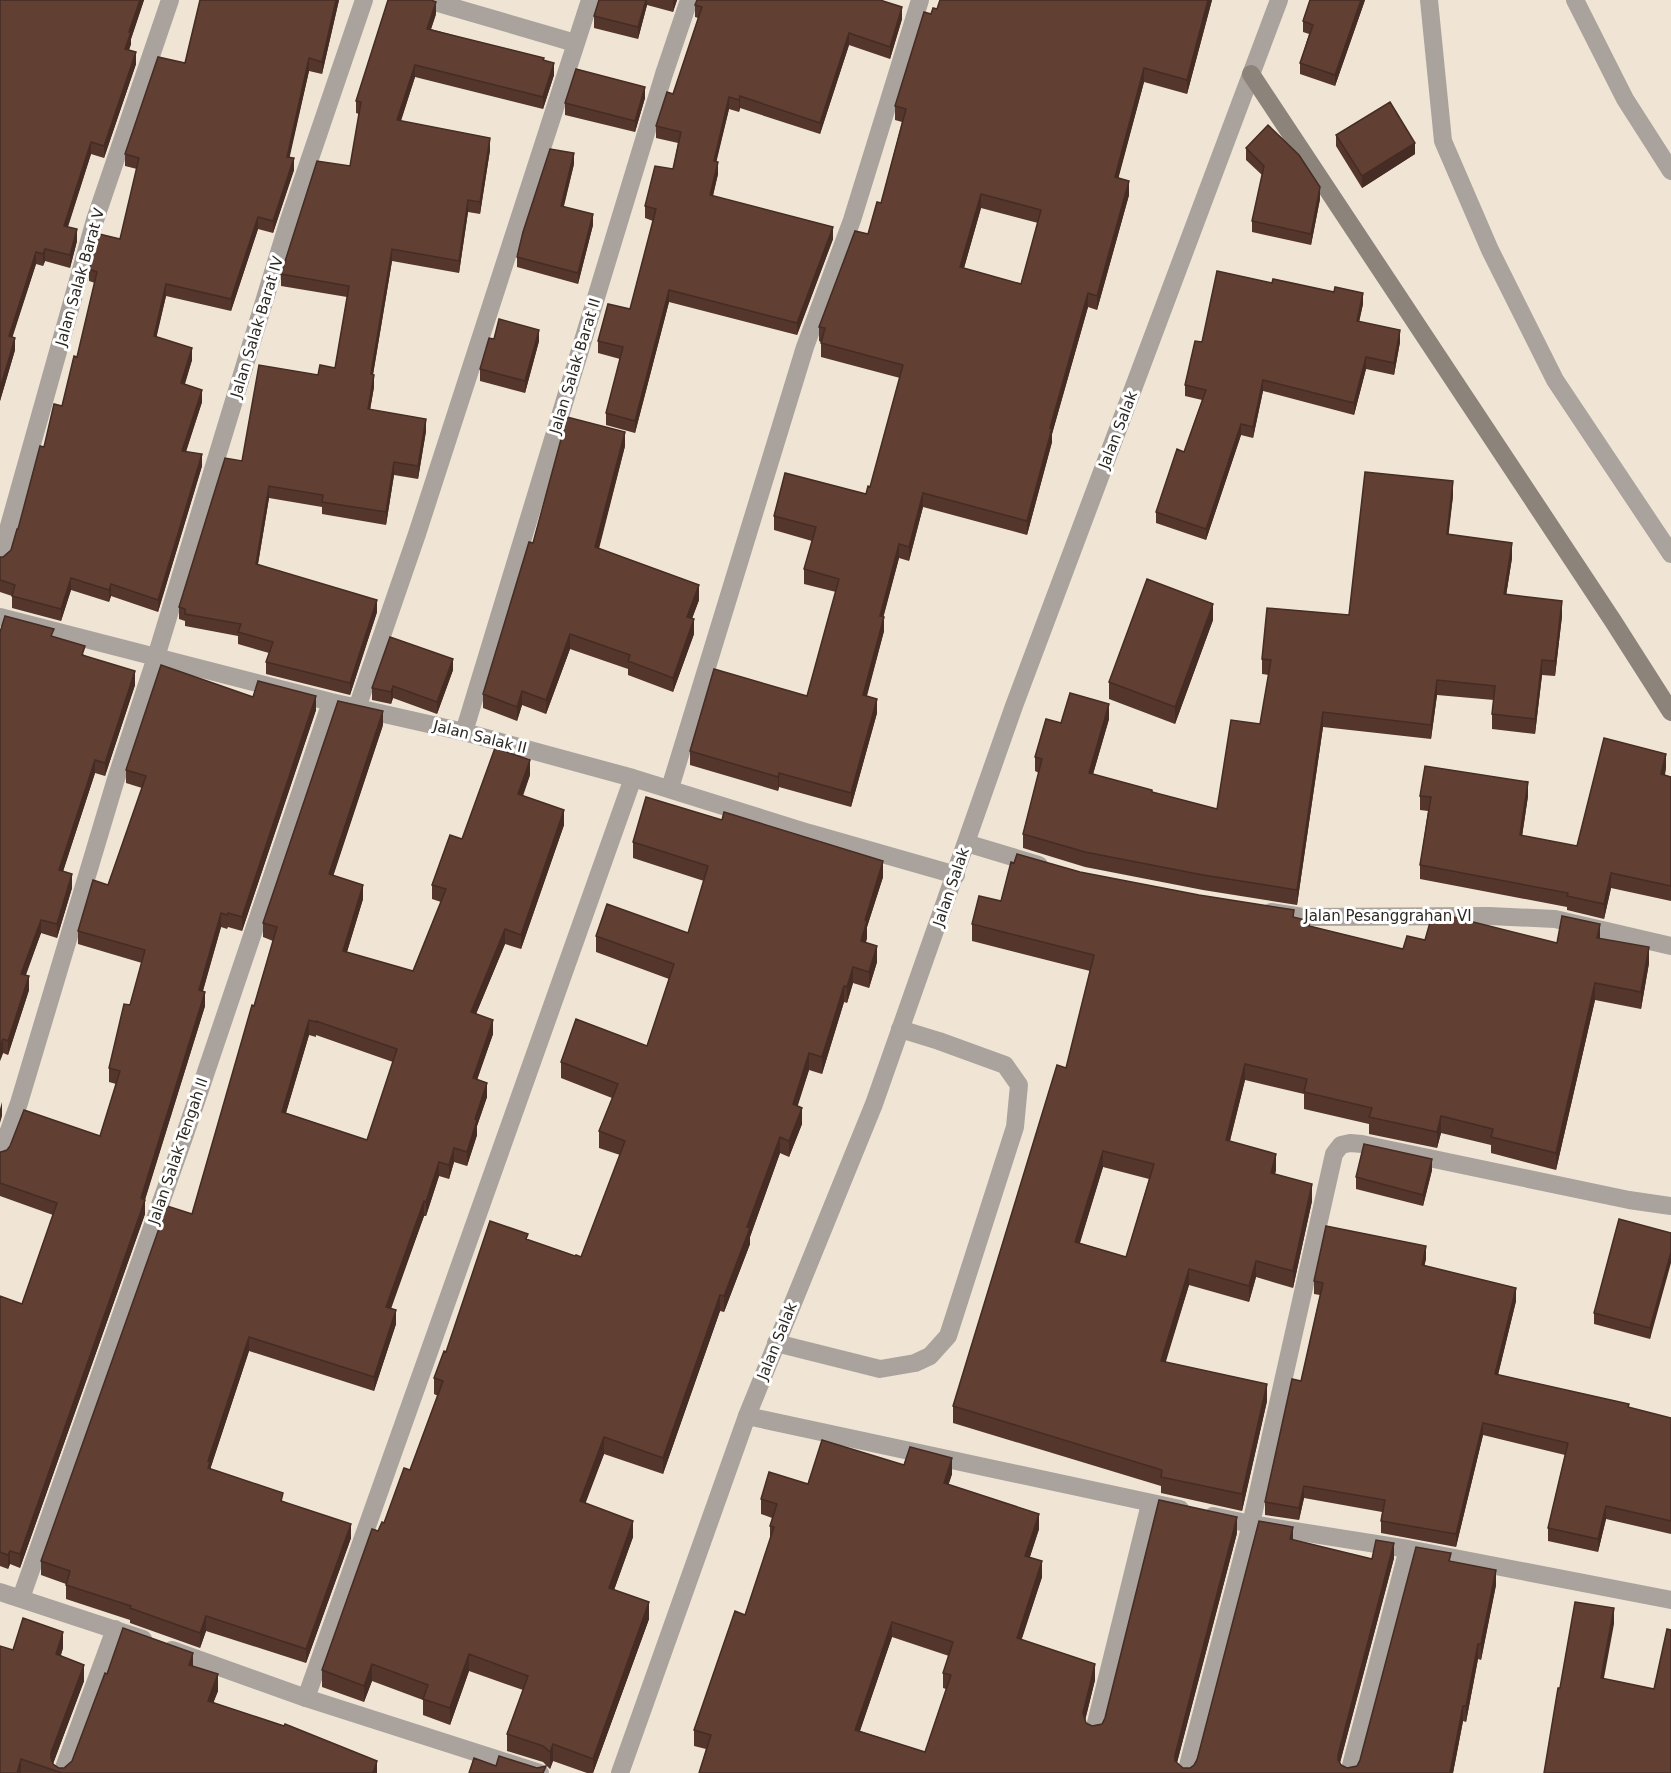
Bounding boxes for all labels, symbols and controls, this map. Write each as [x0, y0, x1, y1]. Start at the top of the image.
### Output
street label: Jalan Salak Barat V [51, 205, 108, 349]
street label: Jalan Salak Barat IV [227, 253, 287, 401]
street label: Jalan Salak Barat II [545, 296, 604, 437]
street label: Jalan Salak [1095, 388, 1141, 472]
street label: Jalan Salak II [430, 716, 529, 757]
street label: Jalan Salak [929, 845, 973, 930]
street label: Jalan Pesanggrahan VI [1303, 907, 1472, 925]
street label: Jalan Salak Tengah II [144, 1075, 212, 1228]
street label: Jalan Salak [753, 1299, 801, 1383]

